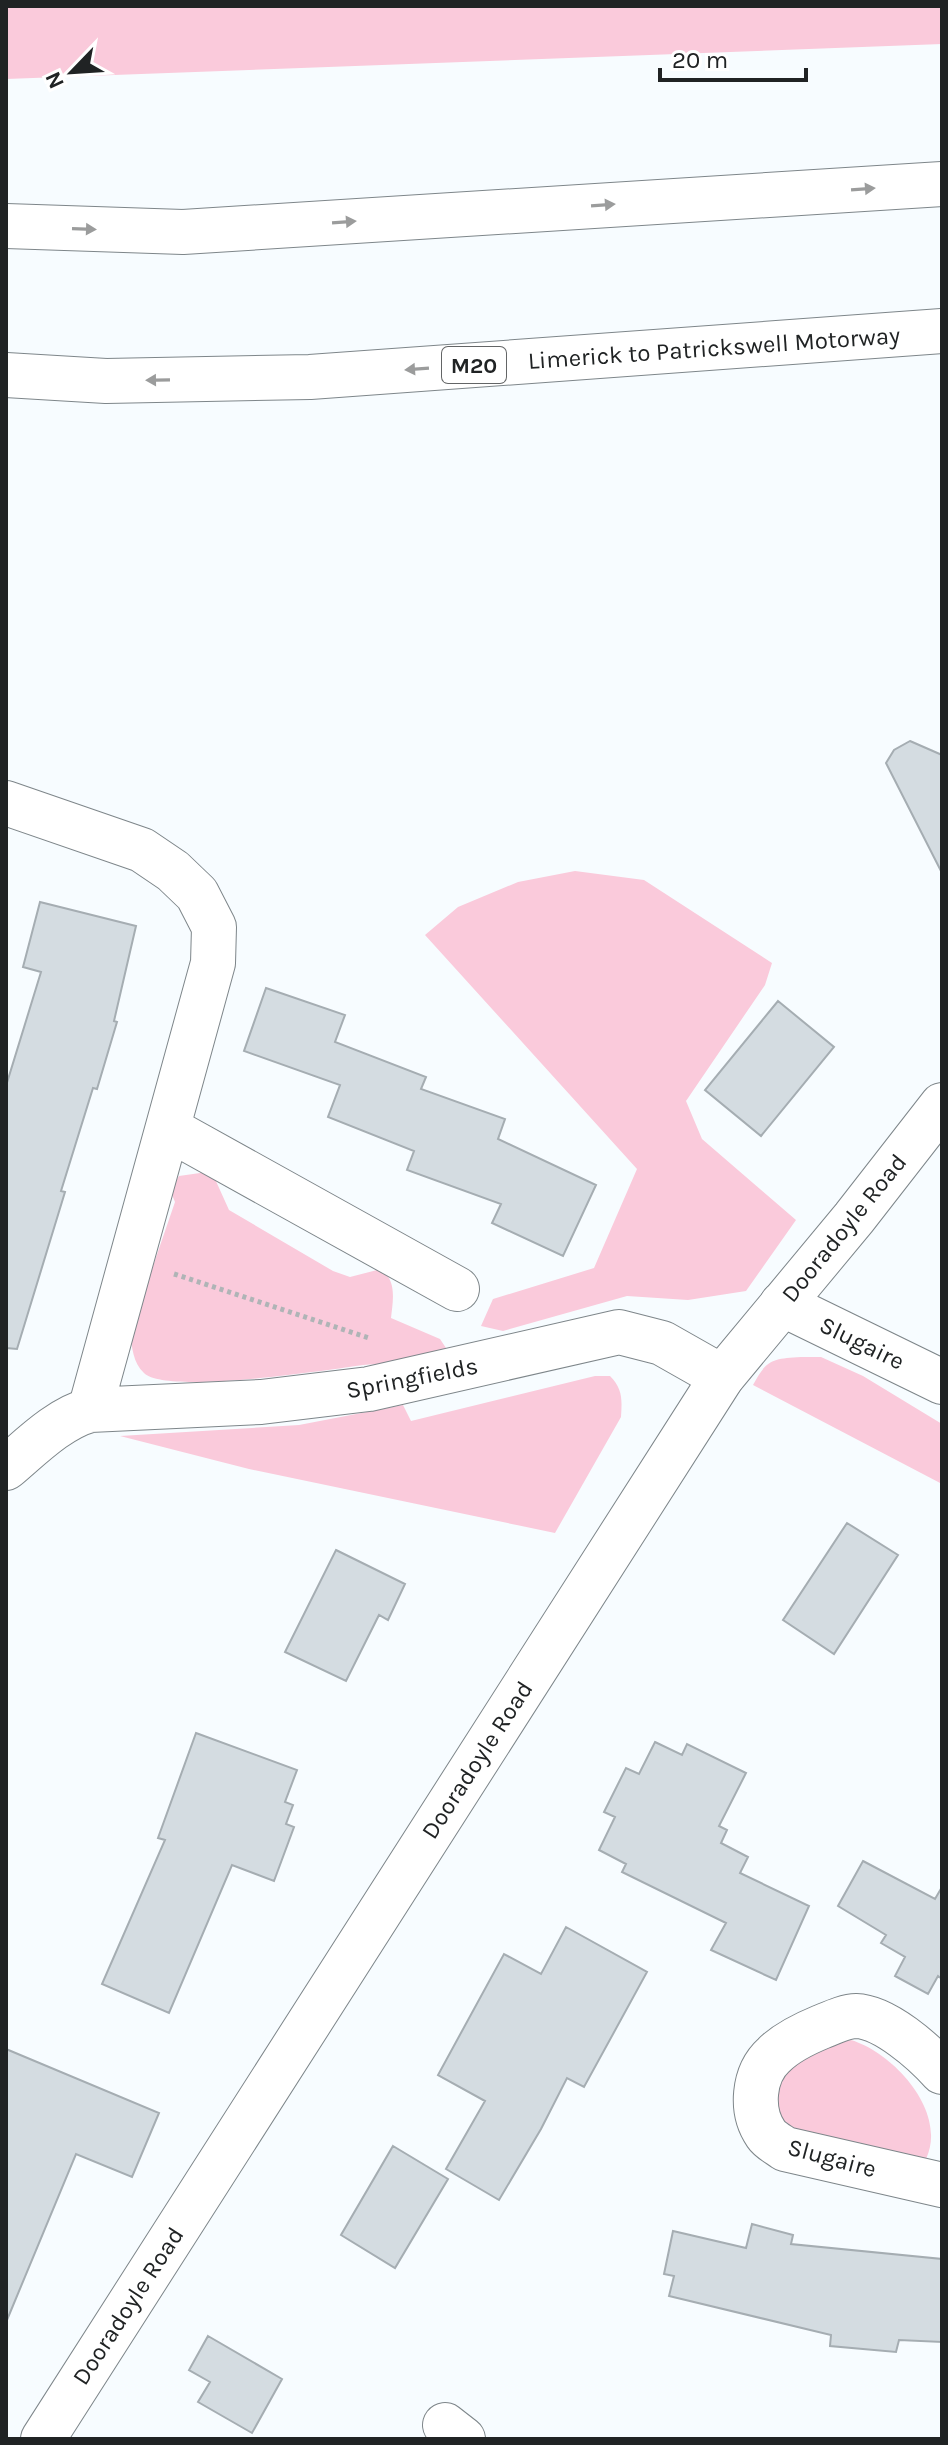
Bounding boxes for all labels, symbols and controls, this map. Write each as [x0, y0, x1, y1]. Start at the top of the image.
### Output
north arrow [32, 32, 112, 112]
scale bar [660, 32, 806, 82]
text: 20 m [672, 46, 728, 74]
text: N [40, 67, 70, 93]
one-way arrow [851, 182, 876, 195]
one-way arrow [591, 199, 616, 212]
one-way arrow [332, 215, 357, 228]
one-way arrow [72, 222, 97, 235]
street label: Limerick to Patrickswell Motorway [527, 321, 901, 375]
road number: M20 [442, 347, 506, 383]
one-way arrow [404, 363, 429, 376]
one-way arrow [145, 373, 170, 386]
street label: Dooradoyle Road [776, 1148, 912, 1308]
street label: Slugaire [815, 1311, 909, 1375]
street label: Springfields [344, 1352, 480, 1404]
street label: Dooradoyle Road [416, 1676, 538, 1844]
street label: Slugaire [785, 2133, 879, 2183]
street label: Dooradoyle Road [67, 2222, 189, 2390]

